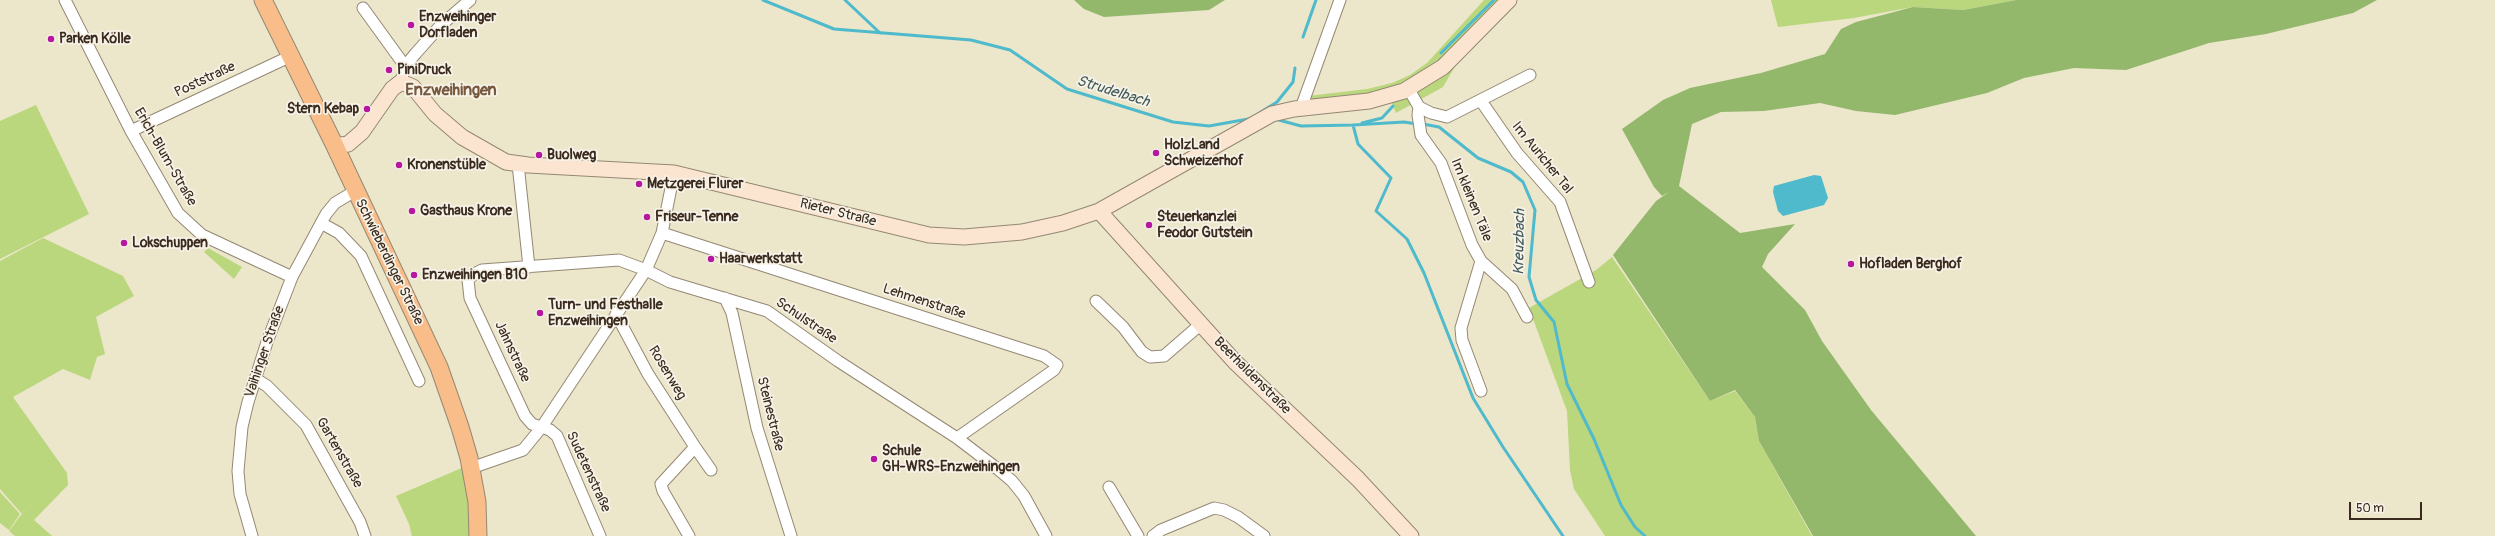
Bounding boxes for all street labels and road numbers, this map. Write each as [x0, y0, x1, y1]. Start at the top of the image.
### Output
street label: Poststraße [172, 59, 238, 101]
street label: Erich-Blum-Straße [130, 105, 200, 209]
street label: Im Auricher Tal [1508, 119, 1576, 197]
street label: Im kleinen Täle [1447, 156, 1495, 244]
street label: Rieter Straße [798, 195, 878, 231]
street label: Schwieberdinger Straße [351, 196, 427, 328]
street label: Lehmenstraße [881, 281, 967, 323]
street label: Schulstraße [772, 294, 840, 348]
street label: Vaihinger Straße [241, 304, 289, 400]
street label: Jahnstraße [491, 319, 533, 385]
street label: Beerhaldenstraße [1210, 334, 1294, 418]
street label: Rosenweg [644, 343, 690, 403]
street label: Steinestraße [753, 375, 787, 453]
street label: Gartenstraße [312, 415, 366, 491]
street label: Sudetenstraße [562, 429, 614, 515]

